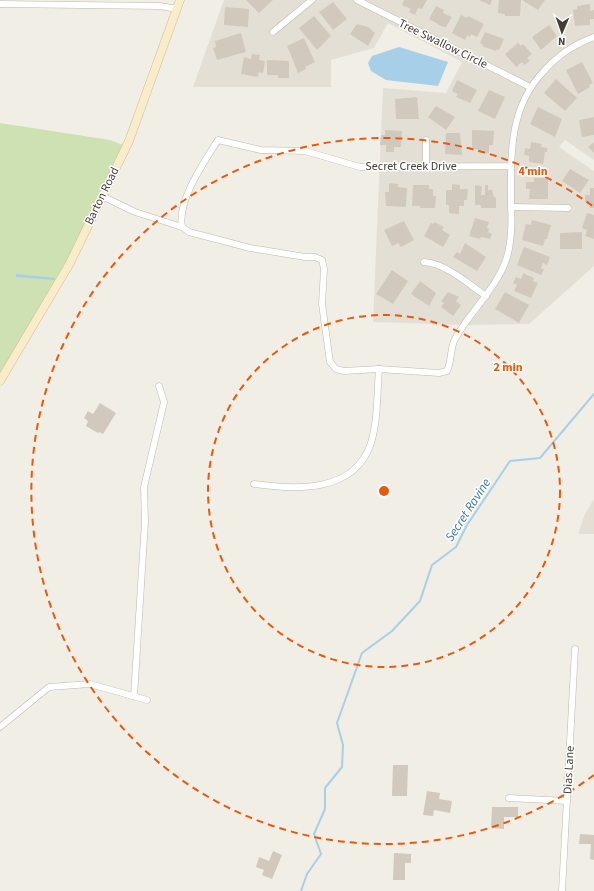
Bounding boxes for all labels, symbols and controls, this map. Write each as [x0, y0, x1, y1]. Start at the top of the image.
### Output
north arrow [542, 12, 582, 52]
street label: Tree Swallow Circle [396, 15, 490, 73]
text: N [558, 34, 566, 49]
street label: Secret Creek Drive [365, 158, 457, 175]
text: 4 min [518, 163, 548, 180]
street label: Barton Road [81, 164, 123, 228]
text: 2 min [493, 359, 523, 376]
water label: Secret Ravine [441, 475, 495, 545]
centre of rings [377, 484, 391, 498]
street label: Dias Lane [559, 745, 579, 795]

